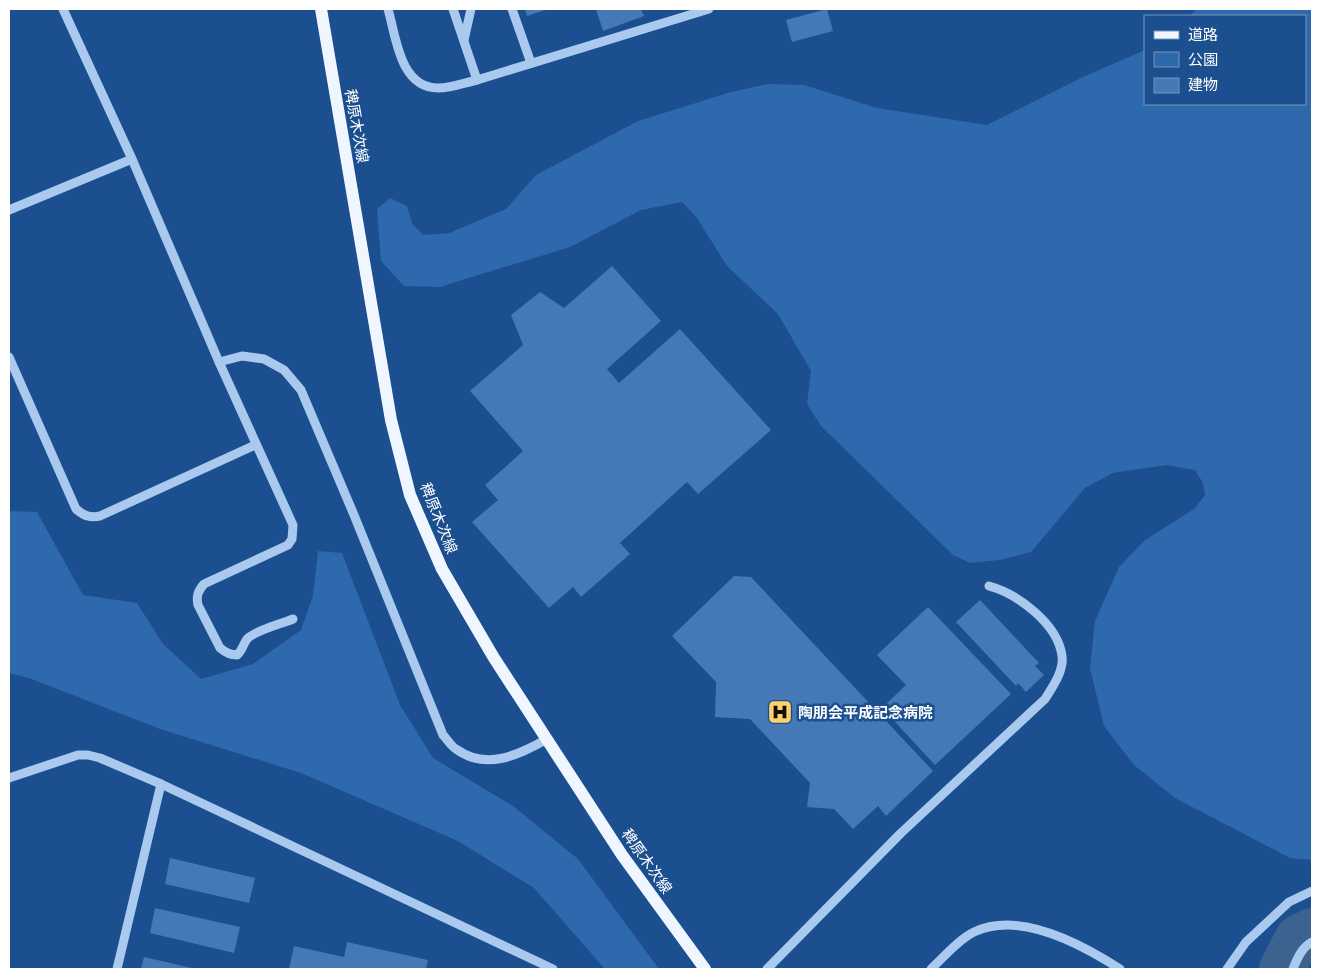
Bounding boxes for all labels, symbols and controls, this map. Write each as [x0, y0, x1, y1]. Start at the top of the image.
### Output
legend [1144, 15, 1306, 105]
text: 道路 [1188, 25, 1218, 44]
text: 公園 [1188, 50, 1218, 69]
text: 建物 [1188, 75, 1218, 94]
street label: 稗原木次線 [341, 87, 373, 165]
street label: 稗原木次線 [416, 480, 462, 556]
hospital icon: 陶朋会平成記念病院 [767, 699, 793, 725]
place label: 陶朋会平成記念病院 [798, 703, 933, 722]
street label: 稗原木次線 [618, 825, 676, 897]

